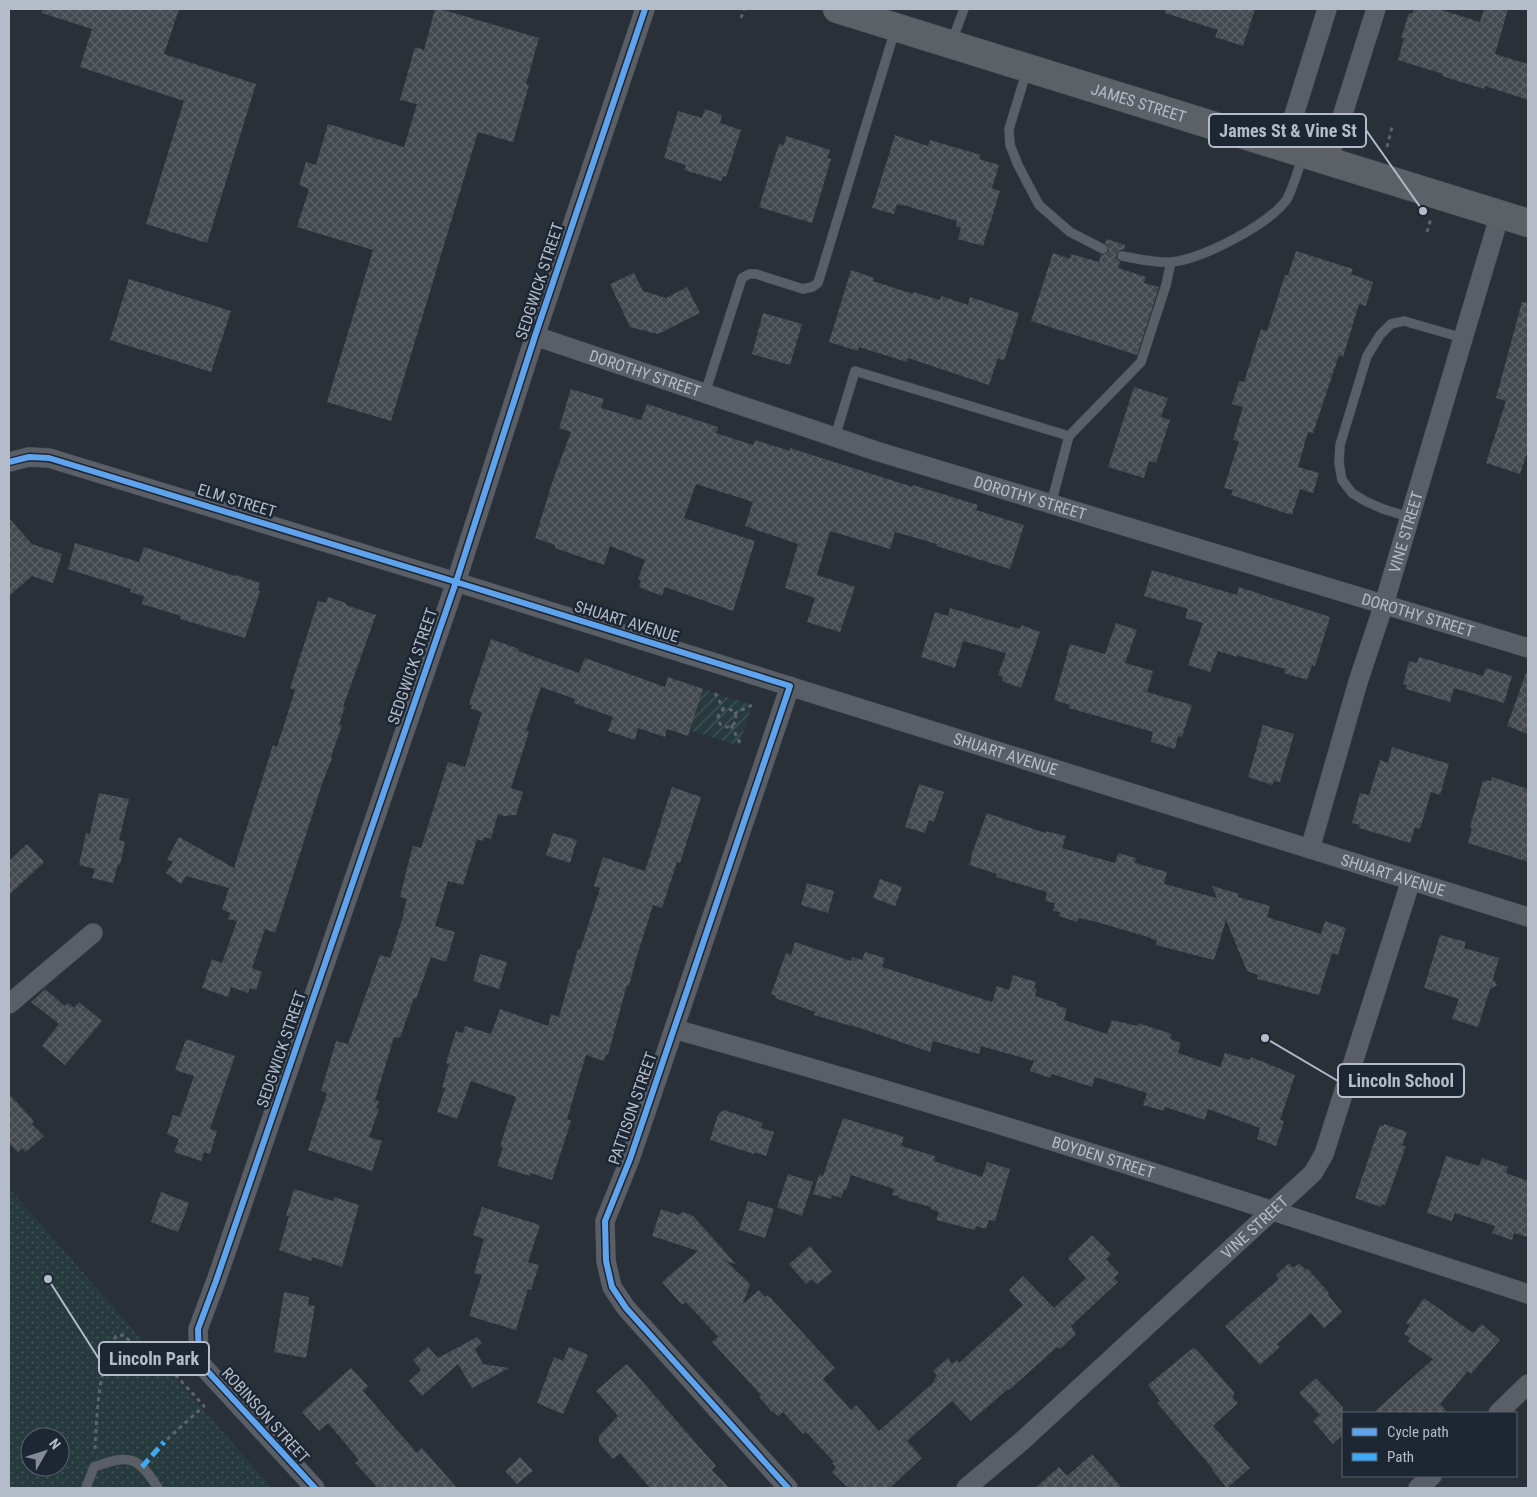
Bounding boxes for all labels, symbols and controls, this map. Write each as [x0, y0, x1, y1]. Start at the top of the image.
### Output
street label: JAMES STREET [1089, 79, 1188, 127]
callout: James St & Vine St [1209, 114, 1366, 147]
text: James St & Vine St [1219, 120, 1357, 141]
street label: SEDGWICK STREET [512, 220, 567, 342]
street label: DOROTHY STREET [587, 346, 703, 401]
street label: DOROTHY STREET [972, 472, 1089, 524]
street label: ELM STREET [195, 480, 278, 521]
street label: VINE STREET [1385, 489, 1427, 575]
street label: DOROTHY STREET [1359, 589, 1476, 641]
street label: SHUART AVENUE [572, 597, 681, 646]
street label: SEDGWICK STREET [384, 605, 441, 727]
street label: SHUART AVENUE [951, 729, 1060, 779]
street label: SHUART AVENUE [1339, 850, 1448, 901]
street label: SEDGWICK STREET [253, 988, 310, 1110]
street label: PATTISON STREET [604, 1049, 661, 1167]
callout: Lincoln School [1338, 1064, 1464, 1097]
text: Lincoln School [1348, 1070, 1454, 1091]
street label: BOYDEN STREET [1049, 1132, 1157, 1182]
street label: VINE STREET [1217, 1192, 1292, 1263]
callout: Lincoln Park [99, 1342, 209, 1375]
text: Lincoln Park [109, 1348, 199, 1369]
street label: ROBINSON STREET [218, 1364, 313, 1467]
legend [1342, 1412, 1517, 1477]
text: Cycle path [1387, 1423, 1449, 1441]
north arrow [20, 1427, 70, 1477]
text: N [46, 1435, 64, 1452]
text: Path [1387, 1448, 1414, 1466]

